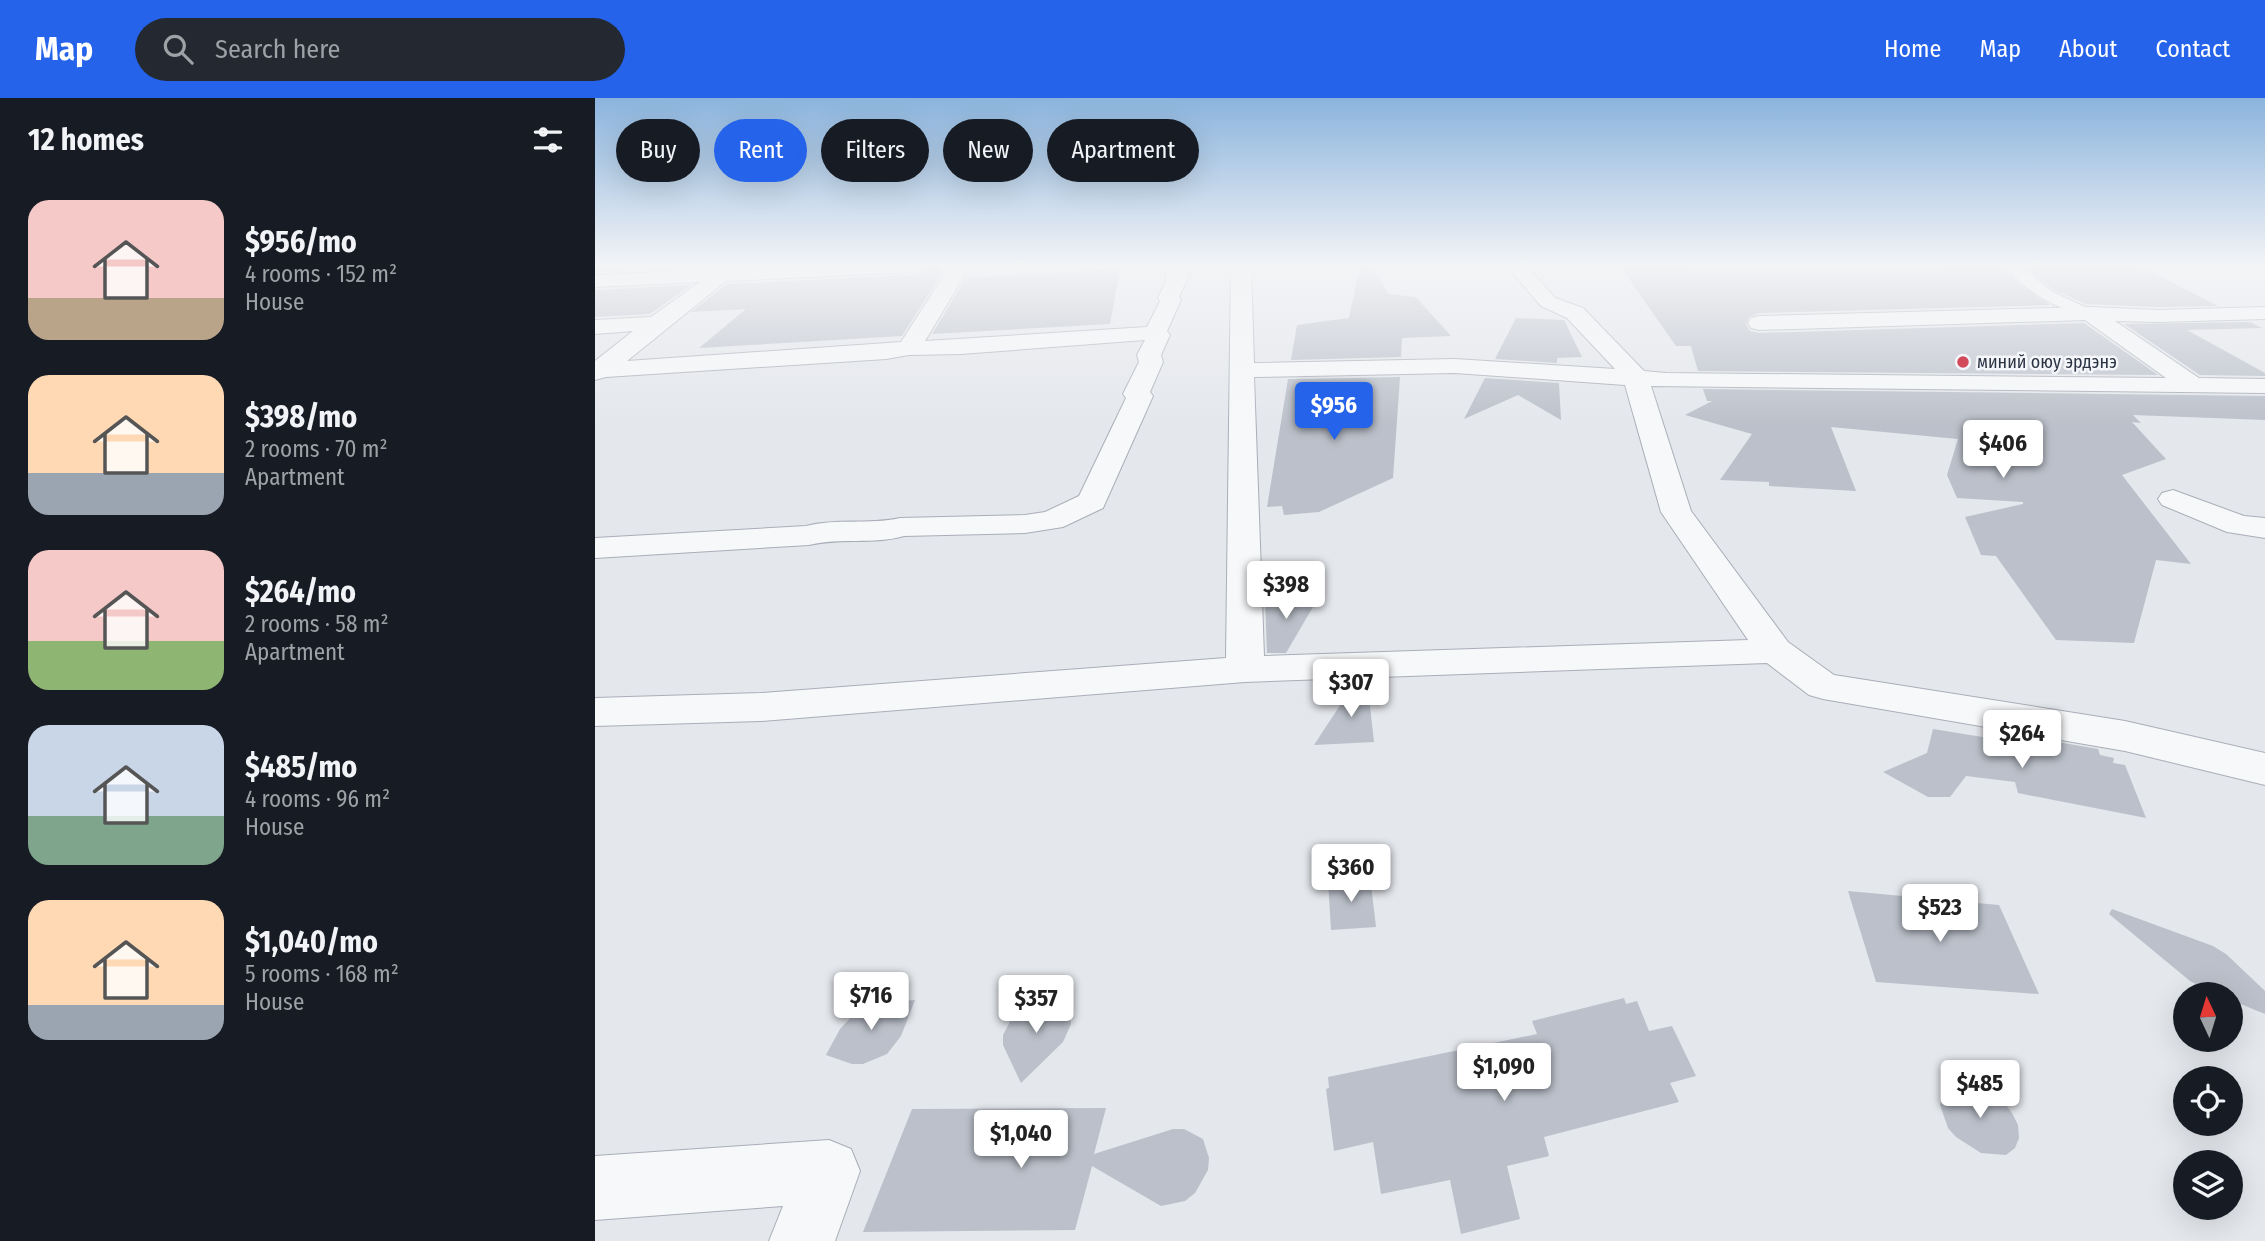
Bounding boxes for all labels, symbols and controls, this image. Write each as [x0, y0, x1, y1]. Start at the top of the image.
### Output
search box [135, 18, 625, 81]
text: Map [35, 29, 93, 69]
icon: search [159, 30, 197, 68]
text: Search here [215, 34, 340, 65]
text: Home [1884, 35, 1941, 63]
text: Map [1979, 35, 2021, 63]
text: About [2059, 35, 2117, 63]
text: Contact [2155, 35, 2230, 63]
chip: Buy [616, 119, 700, 182]
chip: Rent [714, 119, 807, 182]
chip: Filters [821, 119, 929, 182]
chip: New [943, 119, 1033, 182]
chip: Apartment [1047, 119, 1199, 182]
icon: filters [529, 121, 567, 159]
text: 12 homes [28, 122, 144, 158]
text: $956/mo [245, 224, 357, 260]
icon: home [84, 228, 168, 312]
text: 4 rooms · 152 m² [245, 260, 397, 288]
text: House [245, 288, 304, 316]
place label: миний оюу эрдэнэ [1977, 351, 2117, 373]
marker: миний оюу эрдэнэ [1955, 354, 1971, 370]
pin: $956 [1293, 382, 1375, 442]
text: $956 [1311, 391, 1357, 419]
text: $398/mo [245, 399, 357, 435]
icon: home [84, 403, 168, 487]
pin: $406 [1962, 420, 2044, 480]
text: $406 [1979, 429, 2027, 457]
text: 2 rooms · 70 m² [245, 435, 388, 463]
text: Apartment [245, 463, 345, 491]
pin: $398 [1245, 561, 1327, 621]
text: $398 [1263, 570, 1309, 598]
text: $264/mo [245, 574, 356, 610]
icon: home [84, 578, 168, 662]
text: 2 rooms · 58 m² [245, 610, 389, 638]
text: Apartment [245, 638, 345, 666]
pin: $307 [1310, 660, 1392, 719]
text: $307 [1329, 668, 1373, 696]
pin: $264 [1981, 710, 2063, 770]
text: $264 [1999, 719, 2045, 747]
text: $485/mo [245, 749, 357, 785]
icon: home [84, 753, 168, 837]
text: 4 rooms · 96 m² [245, 785, 390, 813]
text: House [245, 813, 304, 841]
pin: $360 [1310, 844, 1392, 904]
text: $360 [1328, 853, 1374, 881]
pin: $523 [1899, 884, 1981, 944]
text: $523 [1918, 893, 1962, 921]
text: $1,040/mo [245, 924, 378, 960]
icon: home [84, 928, 168, 1012]
text: 5 rooms · 168 m² [245, 960, 399, 988]
pin: $716 [830, 972, 912, 1032]
pin: $357 [995, 976, 1077, 1035]
text: $716 [850, 981, 892, 1009]
north arrow [2173, 982, 2243, 1052]
map controls [2173, 982, 2243, 1220]
text: $357 [1015, 984, 1057, 1012]
text: House [245, 988, 304, 1016]
pin: $1,090 [1447, 1044, 1561, 1103]
text: $1,090 [1473, 1052, 1535, 1080]
pin: $485 [1939, 1060, 2021, 1120]
button: locate [2173, 1066, 2243, 1136]
text: $485 [1957, 1069, 2003, 1097]
pin: $1,040 [964, 1110, 1078, 1170]
text: $1,040 [990, 1119, 1052, 1147]
button: layers [2173, 1150, 2243, 1220]

